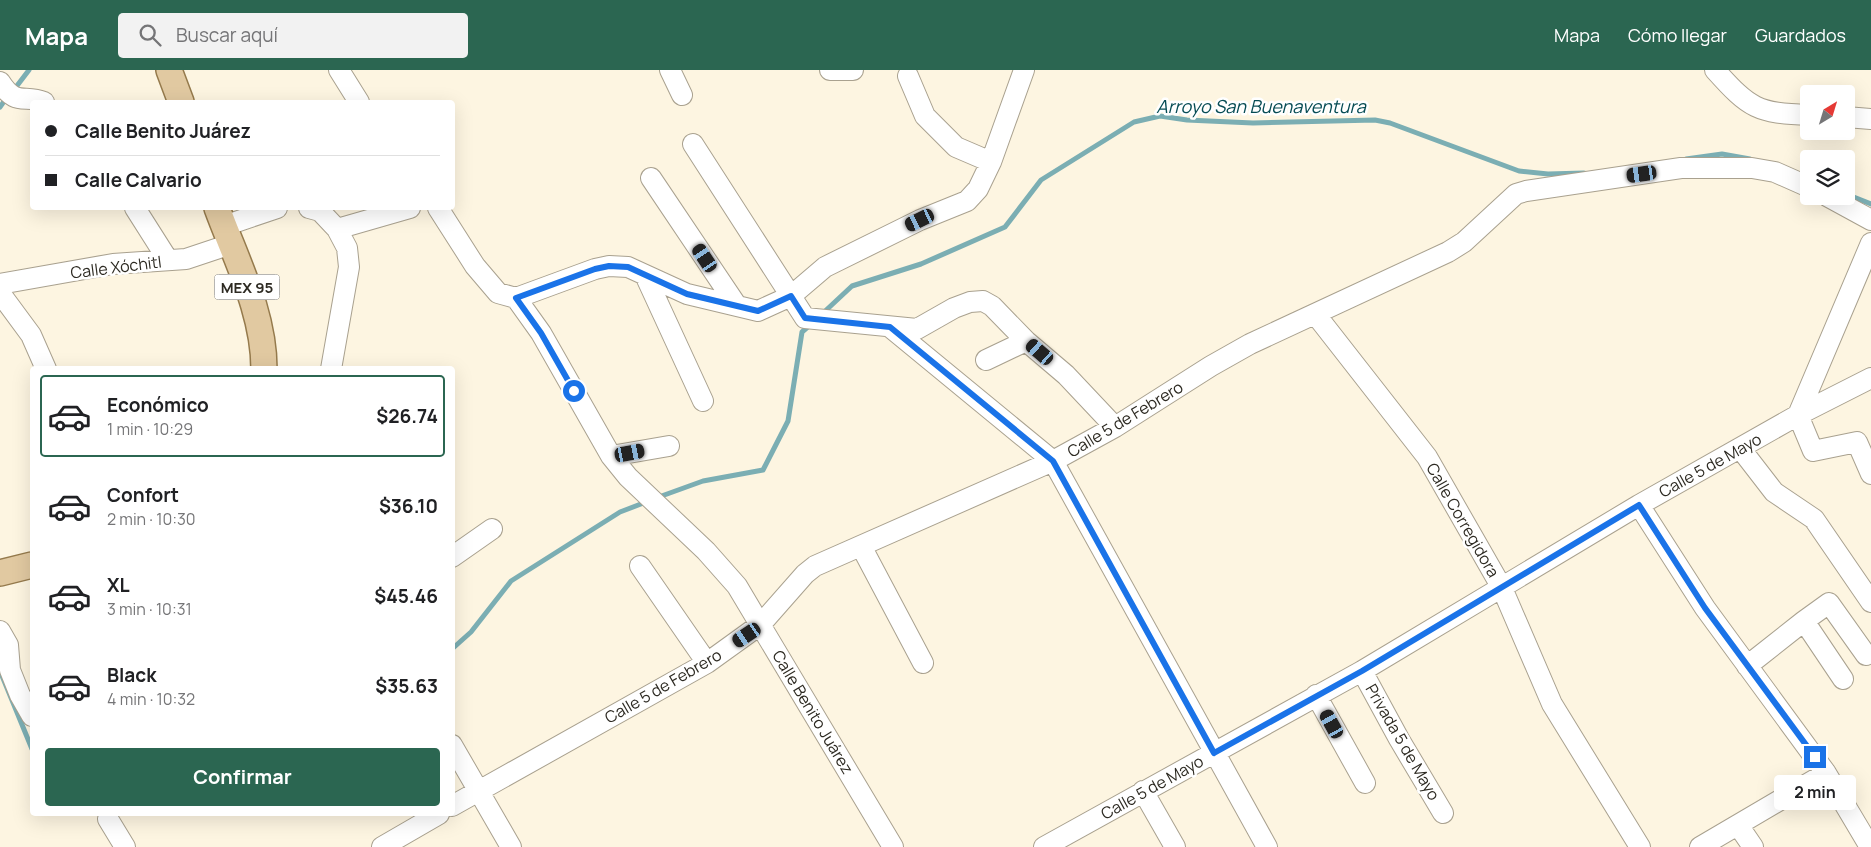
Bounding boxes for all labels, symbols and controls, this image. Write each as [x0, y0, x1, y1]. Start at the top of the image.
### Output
search box [118, 13, 468, 58]
text: Mapa [25, 19, 88, 52]
icon: search [136, 21, 164, 49]
text: Buscar aquí [176, 22, 278, 48]
text: Mapa [1554, 23, 1600, 47]
text: Cómo llegar [1628, 23, 1727, 47]
text: Guardados [1755, 23, 1846, 47]
north arrow [1800, 85, 1855, 140]
map controls [1800, 85, 1855, 205]
water label: Arroyo San Buenaventura [1156, 94, 1367, 118]
text: Calle Benito Juárez [75, 118, 251, 144]
button: layers [1800, 150, 1855, 205]
car [1626, 164, 1657, 184]
text: Calle Calvario [75, 167, 202, 193]
car [903, 207, 936, 233]
car [690, 241, 719, 275]
street label: Calle Xóchitl [69, 251, 163, 283]
road number: MEX 95 [214, 274, 280, 300]
car [1023, 336, 1056, 368]
street label: Calle 5 de Febrero [1063, 376, 1187, 462]
route start [563, 380, 585, 402]
text: Económico [107, 392, 209, 418]
icon: car [47, 394, 92, 439]
text: $26.74 [376, 403, 438, 429]
text: 1 min · 10:29 [107, 418, 193, 440]
street label: Calle 5 de Mayo [1655, 428, 1765, 502]
car [613, 443, 646, 463]
street label: Calle Corregidora [1421, 459, 1505, 581]
text: Confort [107, 482, 179, 508]
icon: car [47, 484, 92, 529]
text: $36.10 [379, 493, 438, 519]
text: 2 min · 10:30 [107, 508, 196, 530]
text: XL [107, 572, 130, 598]
icon: car [47, 574, 92, 619]
text: $45.46 [374, 583, 438, 609]
text: 3 min · 10:31 [107, 598, 192, 620]
car [730, 620, 763, 650]
street label: Calle 5 de Febrero [601, 644, 725, 728]
street label: Calle Benito Juárez [767, 646, 859, 778]
text: Black [107, 662, 156, 688]
icon: car [47, 664, 92, 709]
text: $35.63 [375, 673, 438, 699]
street label: Privada 5 de Mayo [1361, 680, 1445, 804]
text: 4 min · 10:32 [107, 688, 195, 710]
car [1318, 707, 1345, 741]
route end [1804, 746, 1826, 768]
button: Confirmar [45, 748, 440, 806]
street label: Calle 5 de Mayo [1097, 750, 1207, 824]
callout: 2 min [1774, 774, 1856, 810]
text: 2 min [1794, 781, 1836, 803]

